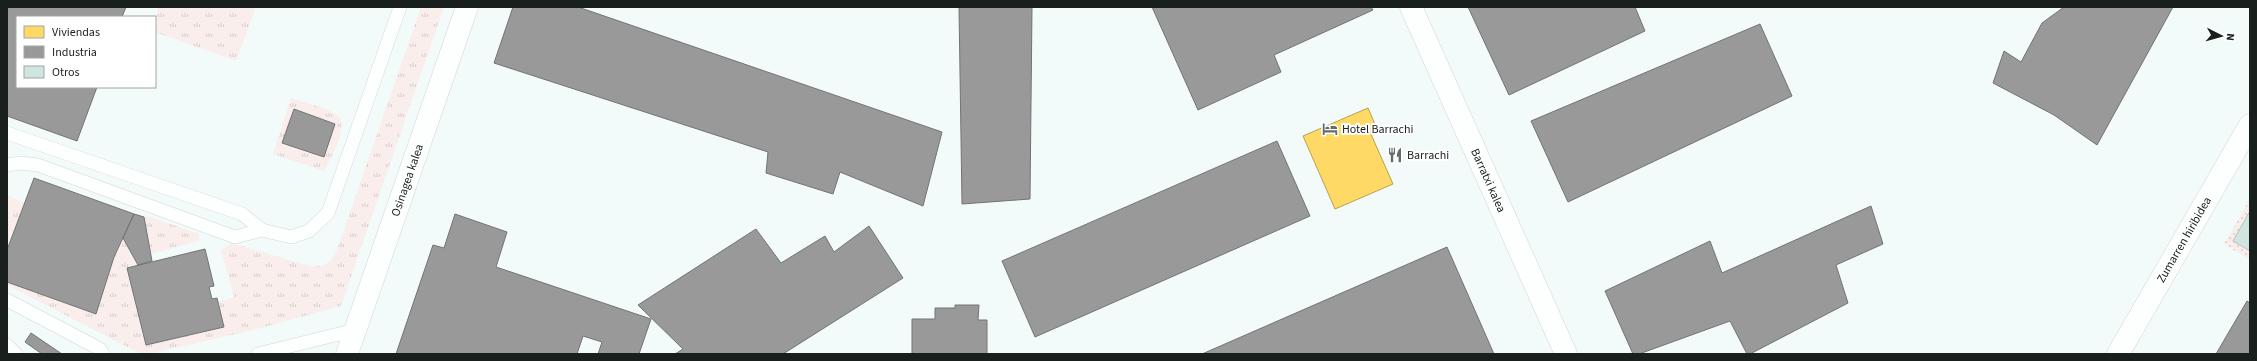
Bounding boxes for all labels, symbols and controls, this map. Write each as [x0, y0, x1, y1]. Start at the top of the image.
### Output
legend [16, 16, 156, 88]
north arrow [2201, 16, 2241, 56]
text: Viviendas [52, 24, 100, 41]
text: N [2223, 33, 2238, 41]
text: Industria [52, 44, 97, 61]
text: Otros [52, 64, 80, 81]
hotel icon: Hotel Barrachi [1321, 120, 1339, 138]
place label: Hotel Barrachi [1342, 121, 1414, 138]
street label: Osinagea kalea [387, 142, 428, 219]
restaurant icon: Barrachi [1386, 146, 1404, 164]
street label: Barratxi kalea [1466, 146, 1510, 215]
place label: Barrachi [1407, 147, 1449, 164]
street label: Zumarren hiribidea [2153, 194, 2216, 286]

